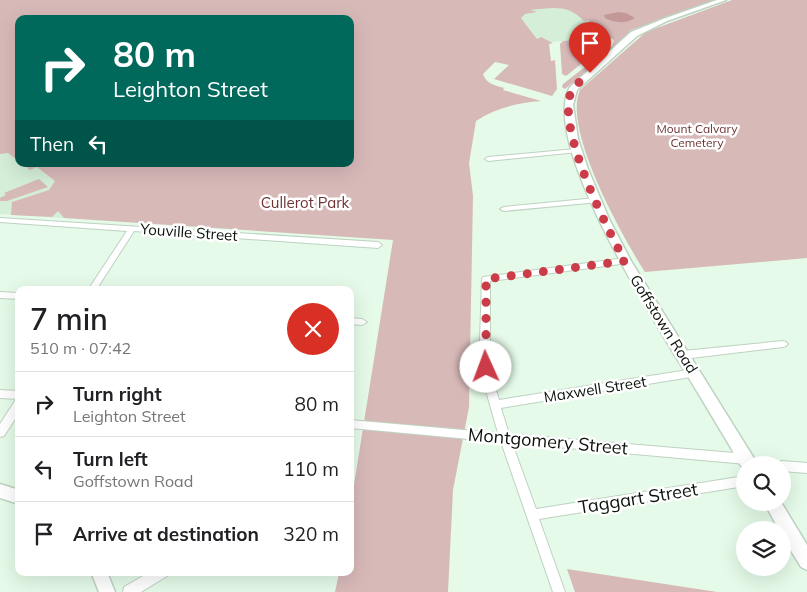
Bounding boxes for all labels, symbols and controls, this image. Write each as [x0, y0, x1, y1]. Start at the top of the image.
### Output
pin [569, 22, 611, 73]
icon: arrive [576, 29, 604, 57]
text: 80 m [113, 32, 196, 76]
icon: right [30, 35, 95, 100]
text: Leighton Street [113, 75, 268, 103]
park label: Mount Calvary Cemetery [656, 121, 738, 150]
icon: left [84, 130, 112, 158]
text: Then [30, 132, 74, 156]
park label: Cullerot Park [261, 193, 350, 212]
street label: Youville Street [139, 219, 238, 245]
street label: Goffstown Road [626, 271, 702, 377]
text: 7 min [30, 300, 108, 338]
button: close [287, 303, 339, 355]
text: 510 m · 07:42 [30, 338, 131, 358]
position arrow [459, 340, 511, 392]
street label: Maxwell Street [542, 372, 648, 406]
text: Turn right [73, 382, 162, 406]
icon: right [30, 390, 58, 418]
text: 80 m [295, 392, 339, 416]
text: Leighton Street [73, 406, 186, 426]
street label: Montgomery Street [467, 423, 629, 459]
text: Turn left [73, 447, 148, 471]
icon: left [30, 455, 58, 483]
map controls [736, 456, 791, 576]
button: search [736, 456, 791, 511]
text: 110 m [283, 457, 339, 481]
text: Goffstown Road [73, 471, 193, 491]
street label: Taggart Street [577, 477, 699, 519]
icon: arrive [30, 520, 58, 548]
button: layers [736, 521, 791, 576]
text: Arrive at destination [73, 522, 259, 546]
text: 320 m [283, 522, 339, 546]

